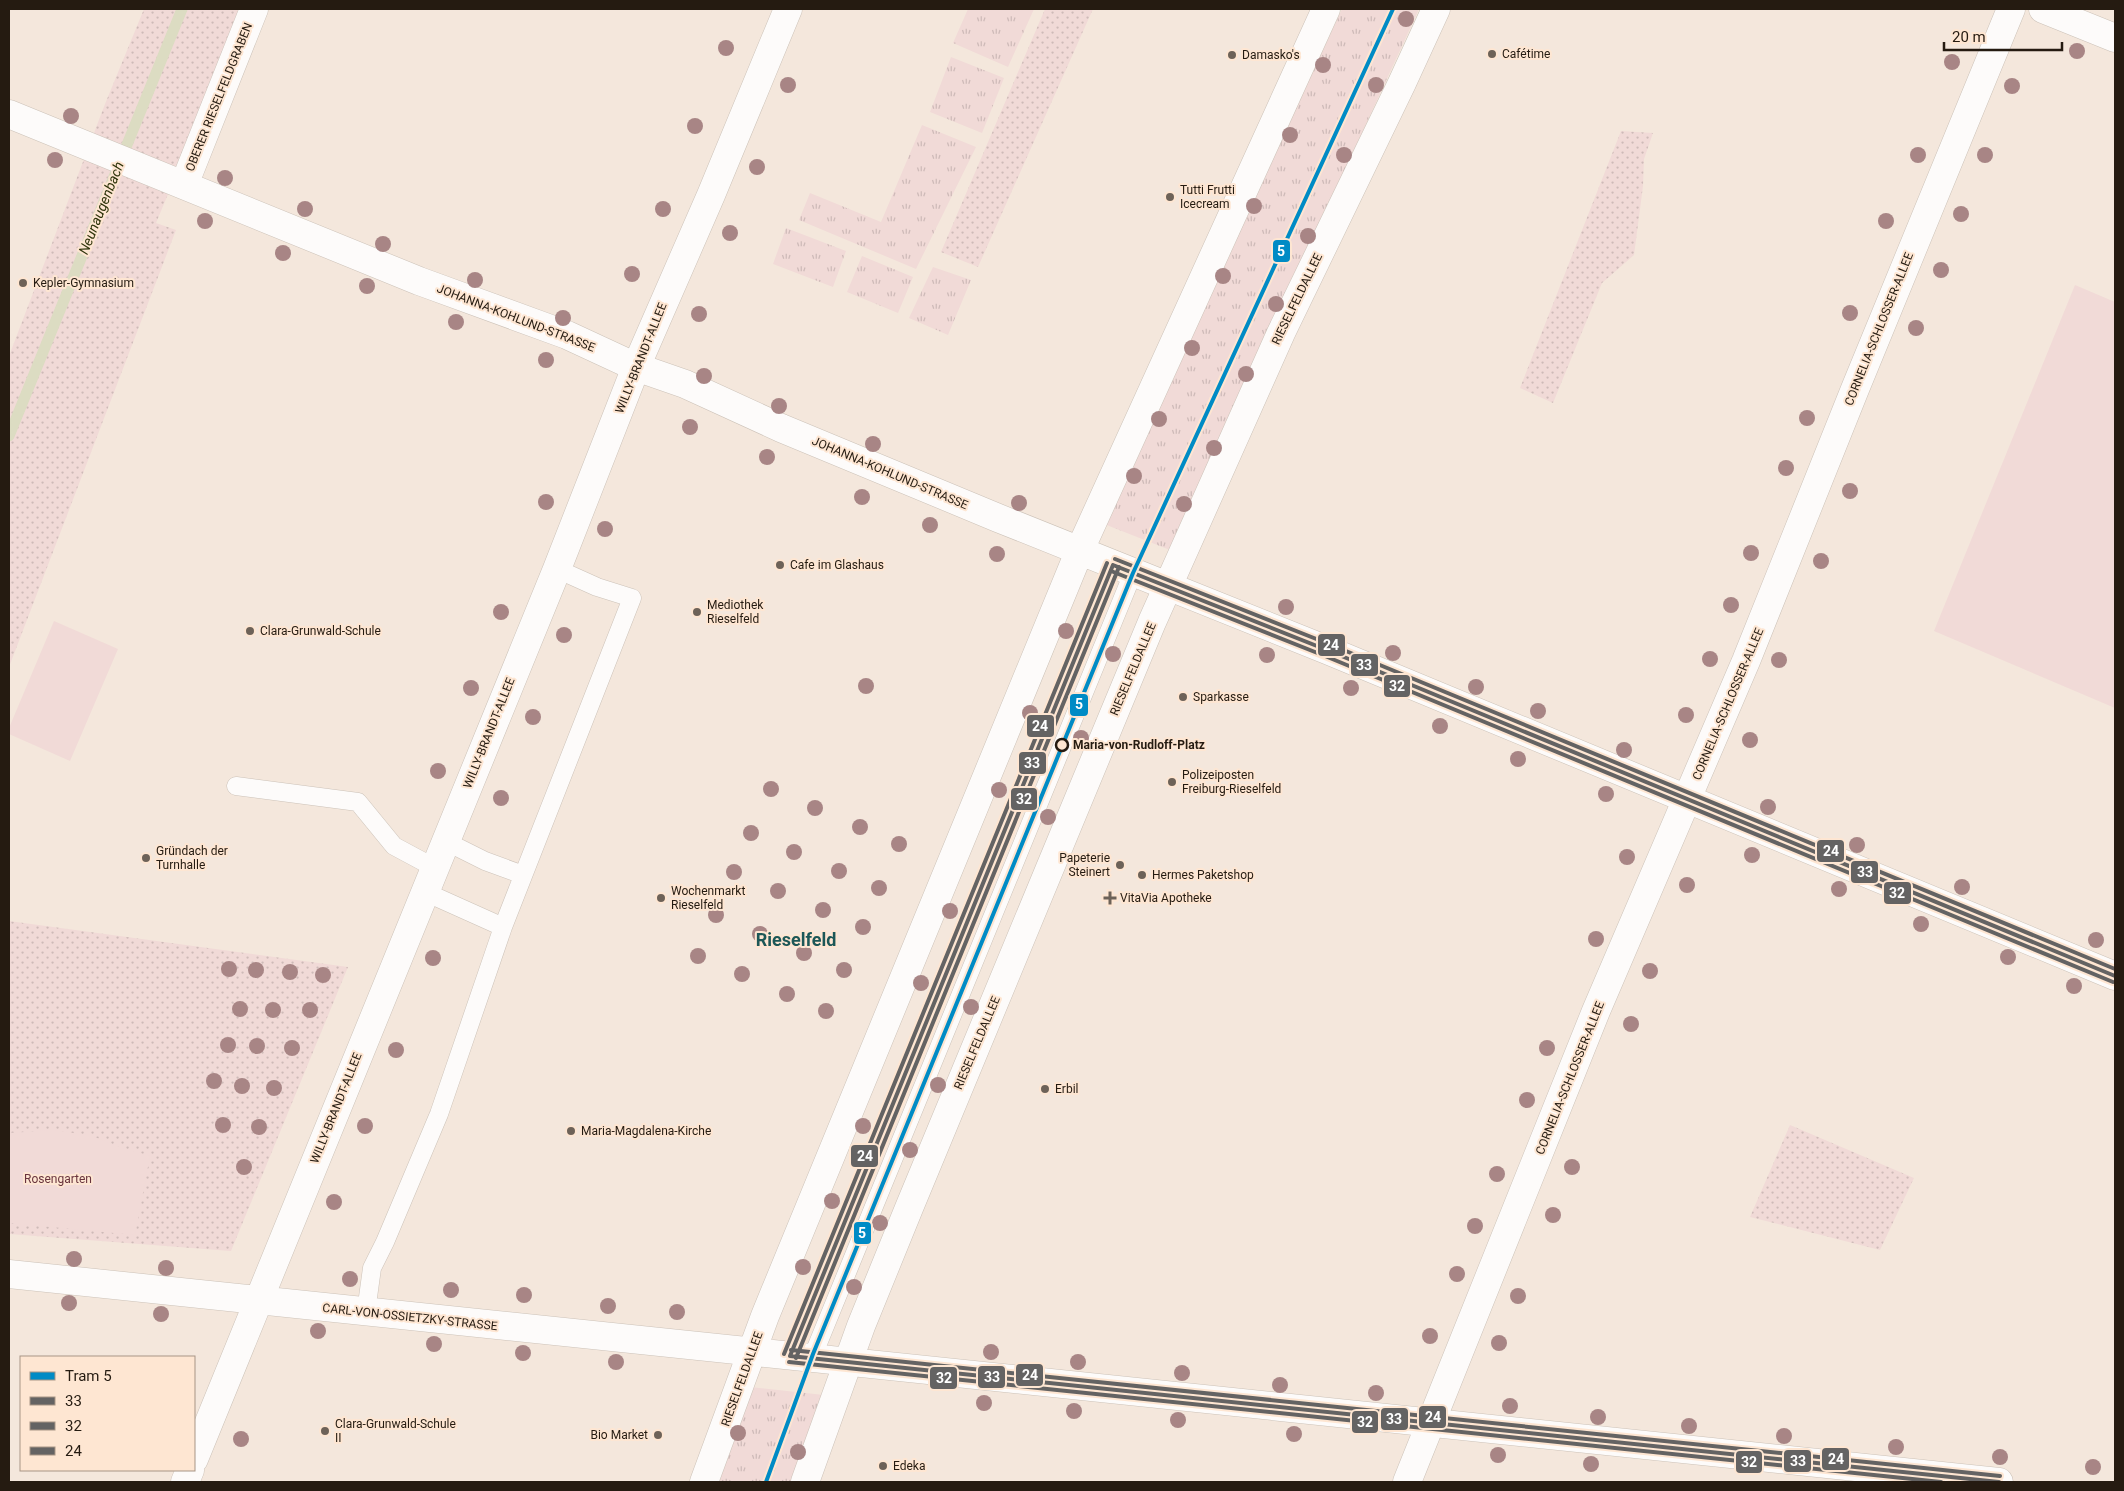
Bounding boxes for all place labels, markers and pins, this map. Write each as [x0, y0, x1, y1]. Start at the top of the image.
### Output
place label: Cafétime [1502, 47, 1550, 61]
place label: Damasko's [1242, 48, 1300, 62]
marker: Cafétime [1486, 48, 1498, 60]
marker: Damasko's [1226, 49, 1238, 61]
place label: Tutti Frutti Icecream [1180, 183, 1235, 211]
marker: Tutti Frutti Icecream [1164, 191, 1176, 203]
place label: Kepler-Gymnasium [33, 276, 134, 290]
marker: Kepler-Gymnasium [17, 277, 29, 289]
place label: Cafe im Glashaus [790, 558, 884, 572]
marker: Cafe im Glashaus [774, 559, 786, 571]
place label: Mediothek Rieselfeld [707, 598, 764, 626]
marker: Mediothek Rieselfeld [691, 606, 703, 618]
place label: Clara-Grunwald-Schule [260, 624, 381, 638]
marker: Clara-Grunwald-Schule [244, 625, 256, 637]
place label: Sparkasse [1193, 690, 1249, 704]
marker: Sparkasse [1177, 691, 1189, 703]
marker: Maria-von-Rudloff-Platz [1055, 738, 1069, 752]
place label: Maria-von-Rudloff-Platz [1073, 738, 1205, 752]
place label: Polizeiposten Freiburg-Rieselfeld [1182, 768, 1281, 796]
marker: Polizeiposten Freiburg-Rieselfeld [1166, 776, 1178, 788]
place label: Gründach der Turnhalle [156, 844, 228, 872]
place label: Papeterie Steinert [1059, 851, 1110, 879]
marker: Gründach der Turnhalle [140, 852, 152, 864]
marker: Papeterie Steinert [1114, 859, 1126, 871]
place label: Hermes Paketshop [1152, 868, 1254, 882]
marker: Hermes Paketshop [1136, 869, 1148, 881]
place label: Wochenmarkt Rieselfeld [671, 884, 745, 912]
place label: VitaVia Apotheke [1120, 891, 1212, 905]
marker: Wochenmarkt Rieselfeld [655, 892, 667, 904]
marker: VitaVia Apotheke [1104, 892, 1116, 904]
place label: Erbil [1055, 1082, 1078, 1096]
marker: Erbil [1039, 1083, 1051, 1095]
place label: Maria-Magdalena-Kirche [581, 1124, 711, 1138]
marker: Maria-Magdalena-Kirche [565, 1125, 577, 1137]
place label: Clara-Grunwald-Schule II [335, 1417, 456, 1445]
marker: Clara-Grunwald-Schule II [319, 1425, 331, 1437]
place label: Bio Market [590, 1428, 648, 1442]
marker: Bio Market [652, 1429, 664, 1441]
place label: Edeka [893, 1459, 925, 1473]
marker: Edeka [877, 1460, 889, 1472]

